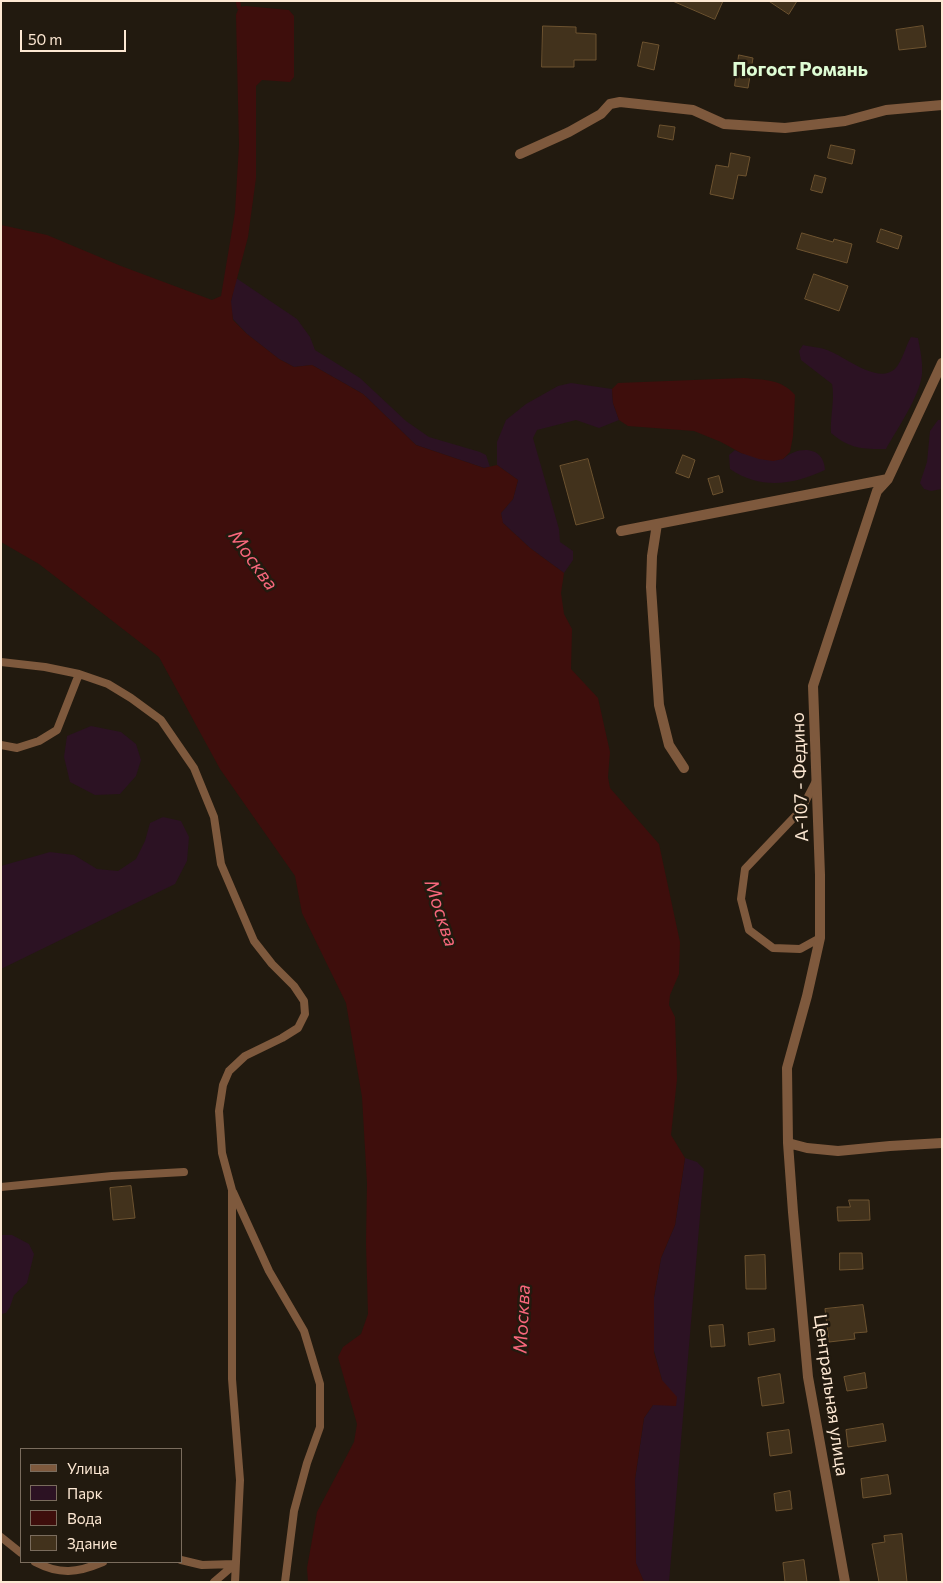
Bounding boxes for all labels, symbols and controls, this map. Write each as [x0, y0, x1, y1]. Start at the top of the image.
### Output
scale bar [22, 20, 129, 52]
text: 50 m [28, 30, 62, 48]
district label: Погост Романь [732, 59, 868, 81]
water label: Москва [224, 525, 282, 595]
street label: А-107 - Федино [787, 712, 813, 842]
water label: Москва [419, 877, 463, 949]
water label: Москва [509, 1284, 535, 1354]
street label: Центральная улица [809, 1313, 853, 1477]
legend [20, 1448, 182, 1563]
text: Улица [67, 1459, 109, 1477]
text: Парк [67, 1484, 103, 1502]
text: Вода [67, 1509, 102, 1527]
text: Здание [67, 1534, 117, 1552]

